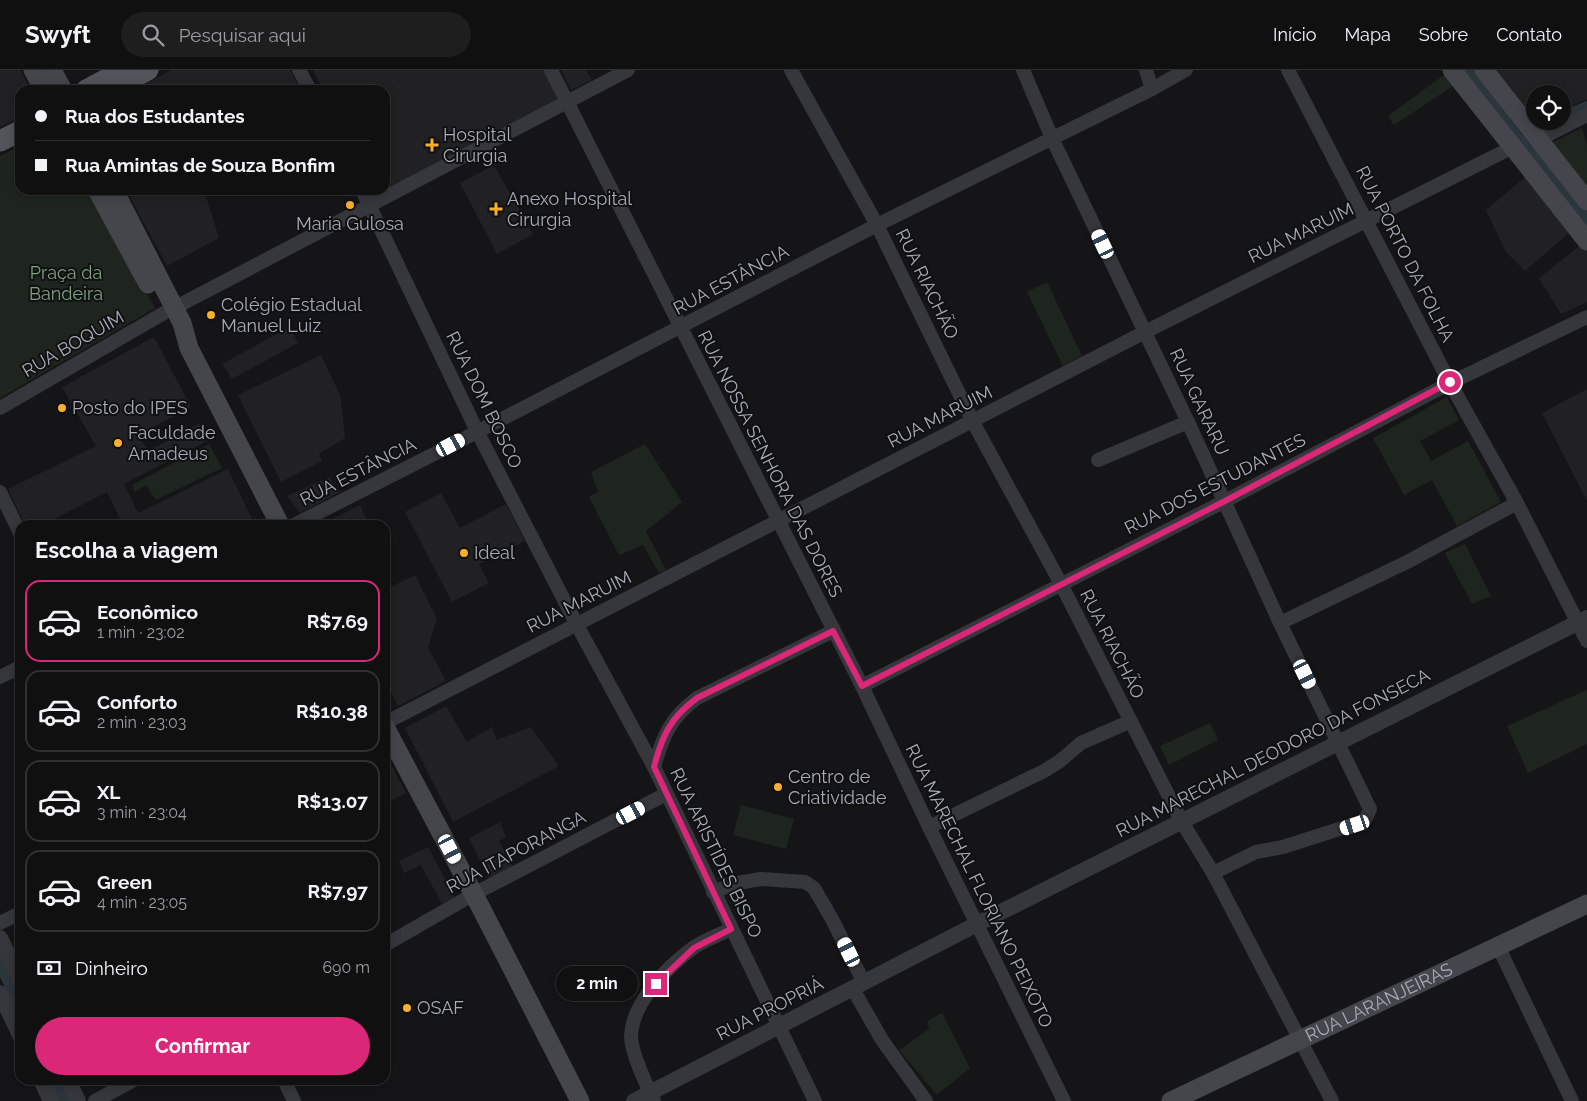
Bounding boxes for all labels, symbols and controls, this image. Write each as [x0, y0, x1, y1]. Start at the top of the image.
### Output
search box [121, 12, 471, 57]
text: Swyft [25, 20, 91, 49]
icon: search [139, 21, 167, 49]
text: Pesquisar aqui [179, 24, 306, 46]
text: Início [1273, 24, 1316, 45]
text: Mapa [1344, 24, 1391, 45]
text: Sobre [1419, 24, 1468, 45]
text: Contato [1496, 24, 1562, 45]
map controls [1526, 85, 1571, 130]
button: locate [1526, 85, 1571, 130]
text: Rua dos Estudantes [65, 105, 245, 127]
place label: Hospital Cirurgia [443, 124, 511, 166]
marker: Hospital Cirurgia [425, 138, 439, 152]
text: Rua Amintas de Souza Bonfim [65, 154, 335, 176]
street label: RUA PORTO DA FOLHA [1352, 162, 1459, 345]
place label: Anexo Hospital Cirurgia [507, 188, 632, 230]
street label: RUA MARUIM [1245, 198, 1357, 267]
marker: Maria Gulosa [344, 199, 356, 211]
marker: Anexo Hospital Cirurgia [489, 202, 503, 216]
place label: Maria Gulosa [296, 213, 404, 234]
street label: RUA RIACHÃO [892, 225, 963, 342]
car [1089, 227, 1116, 261]
street label: RUA ESTÂNCIA [669, 239, 792, 319]
park label: Praça da Bandeira [29, 262, 103, 304]
place label: Colégio Estadual Manuel Luiz [221, 294, 362, 336]
street label: RUA BOQUIM [18, 306, 127, 381]
marker: Colégio Estadual Manuel Luiz [205, 309, 217, 321]
street label: RUA NOSSA SENHORA DAS DORES [694, 327, 847, 601]
street label: RUA DOM BOSCO [442, 328, 527, 472]
street label: RUA GARARU [1166, 345, 1233, 458]
route start [1439, 371, 1461, 393]
street label: RUA MARUIM [884, 381, 996, 452]
place label: Posto do IPES [72, 397, 188, 418]
marker: Posto do IPES [56, 402, 68, 414]
place label: Faculdade Amadeus [128, 422, 216, 464]
street label: RUA DOS ESTUDANTES [1121, 429, 1309, 538]
car [434, 431, 467, 459]
street label: RUA ESTÂNCIA [296, 432, 419, 510]
marker: Faculdade Amadeus [112, 437, 124, 449]
text: Escolha a viagem [35, 537, 218, 563]
place label: Ideal [474, 542, 515, 563]
marker: Ideal [458, 547, 470, 559]
street label: RUA MARUIM [523, 566, 635, 637]
street label: RUA RIACHÃO [1076, 586, 1149, 702]
icon: car [37, 599, 82, 644]
text: Econômico [97, 601, 198, 623]
text: R$7.69 [307, 610, 368, 632]
text: 1 min · 23:02 [97, 623, 185, 642]
car [1291, 657, 1318, 691]
street label: RUA MARECHAL DEODORO DA FONSECA [1112, 664, 1433, 841]
icon: car [37, 689, 82, 734]
text: Conforto [97, 691, 177, 713]
text: R$10.38 [296, 700, 368, 722]
text: 2 min · 23:03 [97, 713, 186, 732]
street label: RUA MARECHAL FLORIANO PEIXOTO [901, 741, 1057, 1031]
street label: RUA ARISTÍDES BISPO [666, 764, 768, 941]
place label: Centro de Criatividade [788, 766, 887, 808]
icon: car [37, 779, 82, 824]
text: XL [97, 781, 120, 803]
marker: Centro de Criatividade [772, 781, 784, 793]
text: R$13.07 [297, 790, 368, 812]
car [614, 799, 647, 827]
text: 3 min · 23:04 [97, 803, 187, 822]
street label: RUA ITAPORANGA [442, 806, 589, 897]
car [1338, 813, 1371, 837]
car [436, 832, 463, 866]
icon: car [37, 869, 82, 914]
text: Green [97, 871, 152, 893]
text: R$7.97 [308, 880, 368, 902]
text: 4 min · 23:05 [97, 893, 187, 912]
car [835, 935, 862, 969]
icon: cash [35, 954, 63, 982]
text: Dinheiro [75, 957, 148, 979]
text: 690 m [322, 958, 370, 977]
street label: RUA LARANJEIRAS [1302, 958, 1456, 1046]
callout: 2 min [556, 966, 638, 1002]
street label: RUA PROPRIÁ [712, 972, 827, 1044]
route end [645, 973, 667, 995]
text: 2 min [576, 974, 618, 993]
place label: OSAF [417, 997, 464, 1018]
marker: OSAF [401, 1002, 413, 1014]
button: Confirmar [35, 1017, 370, 1075]

